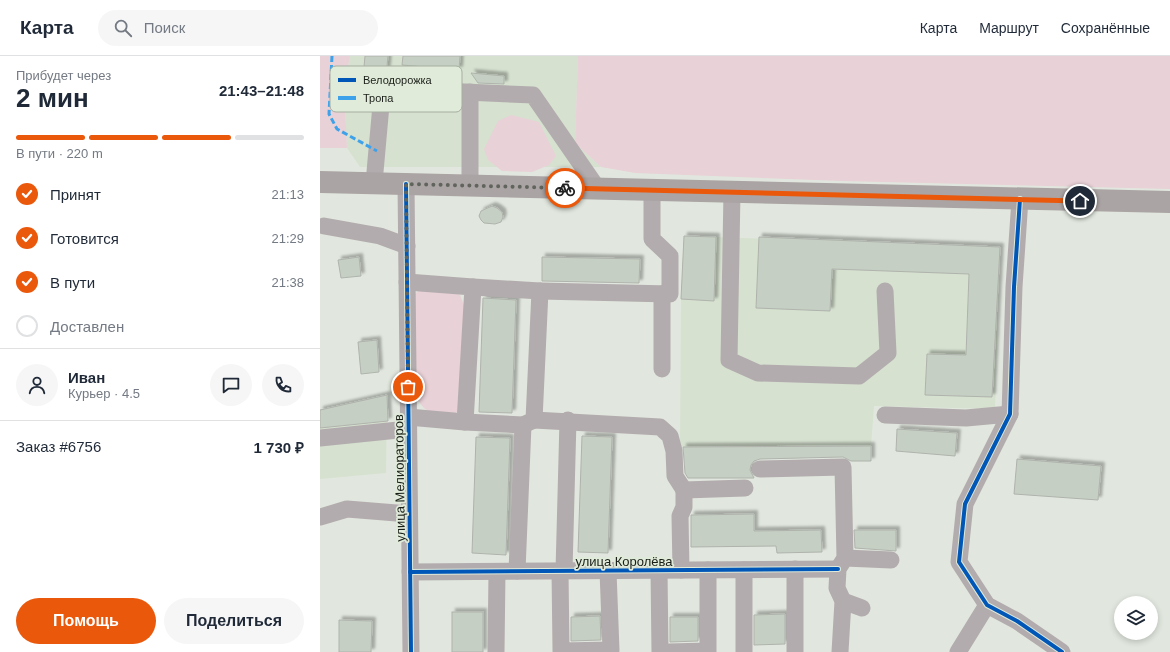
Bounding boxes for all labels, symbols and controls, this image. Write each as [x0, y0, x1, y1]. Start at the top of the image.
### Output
search box [98, 10, 378, 46]
text: Карта [20, 17, 74, 38]
icon: search [112, 17, 134, 39]
text: Поиск [144, 19, 185, 36]
text: Карта [920, 20, 957, 36]
text: Маршрут [979, 20, 1039, 36]
text: Сохранённые [1061, 20, 1150, 36]
legend [330, 66, 462, 112]
text: Прибудет через [16, 68, 111, 83]
text: Велодорожка [363, 74, 433, 86]
text: 21:43–21:48 [219, 82, 304, 99]
text: 2 мин [16, 83, 89, 113]
text: Тропа [363, 92, 394, 104]
text: В пути · 220 m [16, 146, 103, 161]
courier [545, 168, 585, 208]
icon: bike [554, 177, 576, 199]
icon: check [16, 183, 38, 205]
pin [1063, 184, 1097, 218]
text: Принят [50, 186, 101, 203]
text: 21:13 [271, 187, 304, 202]
icon: home [1069, 190, 1091, 212]
icon: check [16, 227, 38, 249]
text: Готовится [50, 230, 119, 247]
text: 21:29 [271, 231, 304, 246]
icon: check [16, 271, 38, 293]
text: В пути [50, 274, 95, 291]
text: 21:38 [271, 275, 304, 290]
text: Доставлен [50, 318, 124, 335]
button: person [16, 364, 58, 406]
button: chat [210, 364, 252, 406]
button: phone [262, 364, 304, 406]
text: Иван [68, 369, 105, 386]
pin [391, 370, 425, 404]
icon: bag [397, 376, 419, 398]
text: Курьер · 4.5 [68, 386, 140, 401]
street label: улица Мелиораторов [391, 414, 408, 542]
text: Заказ #6756 [16, 438, 101, 455]
text: 1 730 ₽ [254, 439, 304, 456]
street label: улица Королёва [575, 554, 673, 569]
map controls [1114, 596, 1158, 640]
button: layers [1114, 596, 1158, 640]
button: Помощь [16, 598, 156, 644]
button: Поделиться [164, 598, 304, 644]

